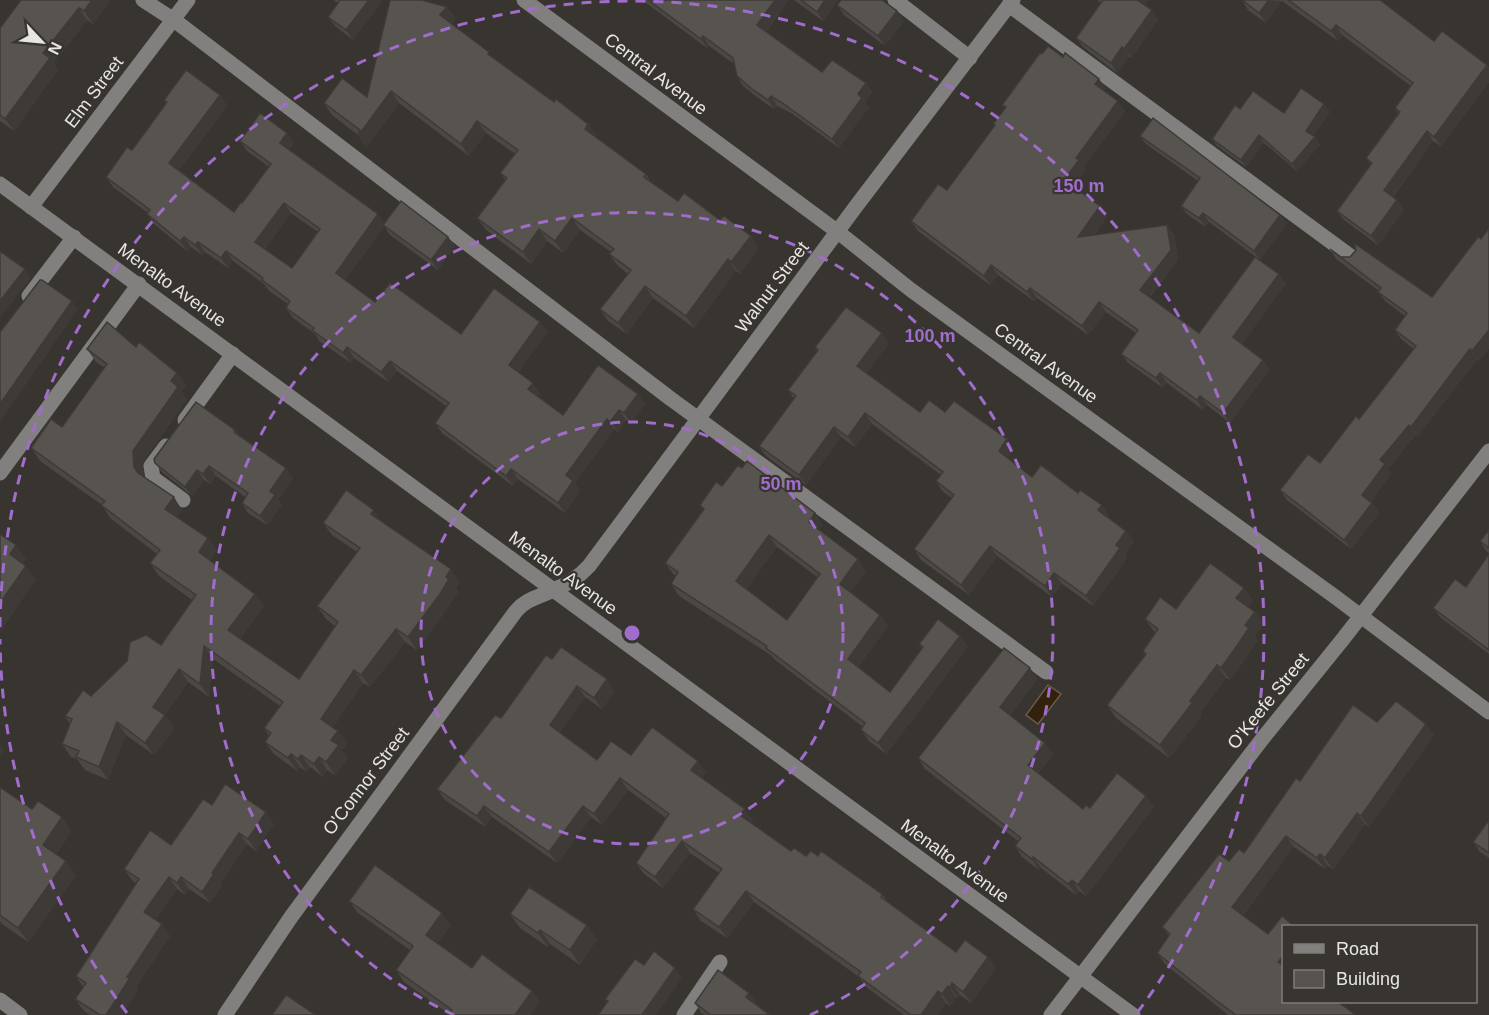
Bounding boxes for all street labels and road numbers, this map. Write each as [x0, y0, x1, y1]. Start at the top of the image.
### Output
street label: Central Avenue [601, 29, 711, 119]
street label: Elm Street [61, 52, 127, 132]
street label: Walnut Street [731, 238, 813, 336]
street label: Menalto Avenue [114, 239, 230, 331]
street label: Central Avenue [990, 319, 1102, 407]
street label: Menalto Avenue [505, 527, 621, 619]
street label: O'Keefe Street [1223, 649, 1313, 753]
street label: O'Connor Street [319, 723, 413, 839]
street label: Menalto Avenue [897, 815, 1013, 907]

